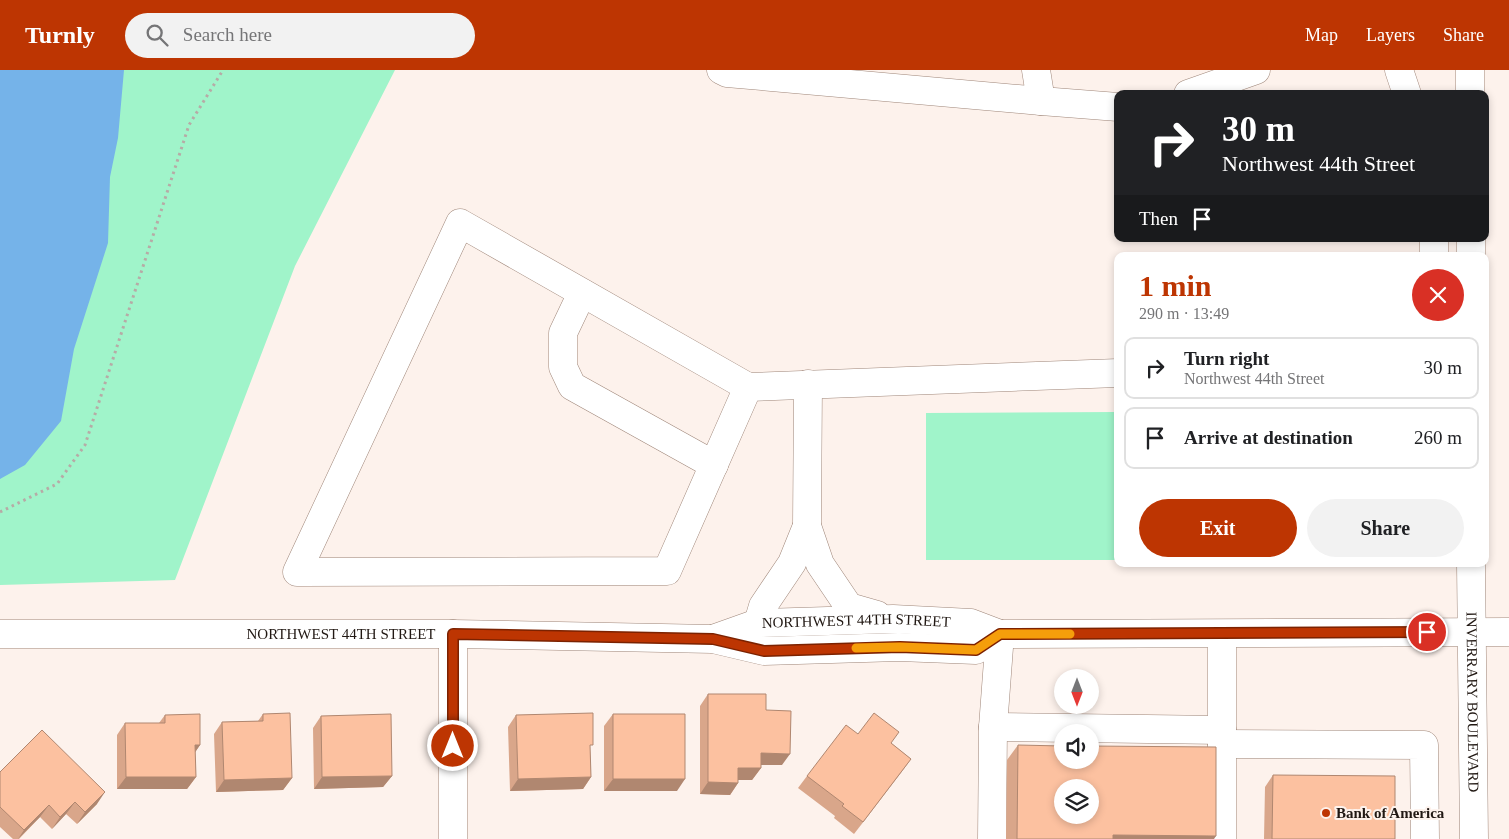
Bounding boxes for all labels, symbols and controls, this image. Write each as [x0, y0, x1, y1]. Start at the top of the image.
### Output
search box [125, 13, 475, 58]
icon: search [143, 21, 171, 49]
text: Turnly [25, 22, 95, 48]
text: Search here [183, 24, 272, 45]
text: Map [1305, 25, 1338, 45]
text: Layers [1366, 25, 1415, 45]
text: Share [1443, 25, 1484, 45]
icon: right [1139, 110, 1204, 175]
text: 30 m [1222, 110, 1295, 149]
text: Northwest 44th Street [1222, 151, 1415, 176]
icon: arrive [1188, 205, 1216, 233]
text: Then [1139, 208, 1178, 229]
text: 1 min [1139, 269, 1212, 302]
button: close [1412, 269, 1464, 321]
text: 290 m · 13:49 [1139, 305, 1229, 322]
text: Turn right [1184, 348, 1269, 369]
icon: right [1141, 354, 1169, 382]
text: 30 m [1423, 357, 1462, 378]
text: Northwest 44th Street [1184, 370, 1324, 387]
icon: arrive [1141, 424, 1169, 452]
text: Arrive at destination [1184, 427, 1353, 448]
text: 260 m [1414, 427, 1462, 448]
button: Exit [1139, 499, 1297, 557]
button: Share [1307, 499, 1464, 557]
street label: NORTHWEST 44TH STREET [762, 611, 951, 631]
pin [1406, 611, 1448, 653]
street label: INVERRARY BOULEVARD [1464, 612, 1481, 793]
icon: arrive [1413, 618, 1441, 646]
street label: NORTHWEST 44TH STREET [247, 626, 435, 642]
north arrow [1054, 669, 1099, 714]
map controls [1054, 669, 1099, 824]
position arrow [426, 719, 478, 771]
button: sound [1054, 724, 1099, 769]
button: layers [1054, 779, 1099, 824]
place label: Bank of America [1336, 805, 1445, 821]
marker: Bank of America [1320, 807, 1332, 819]

